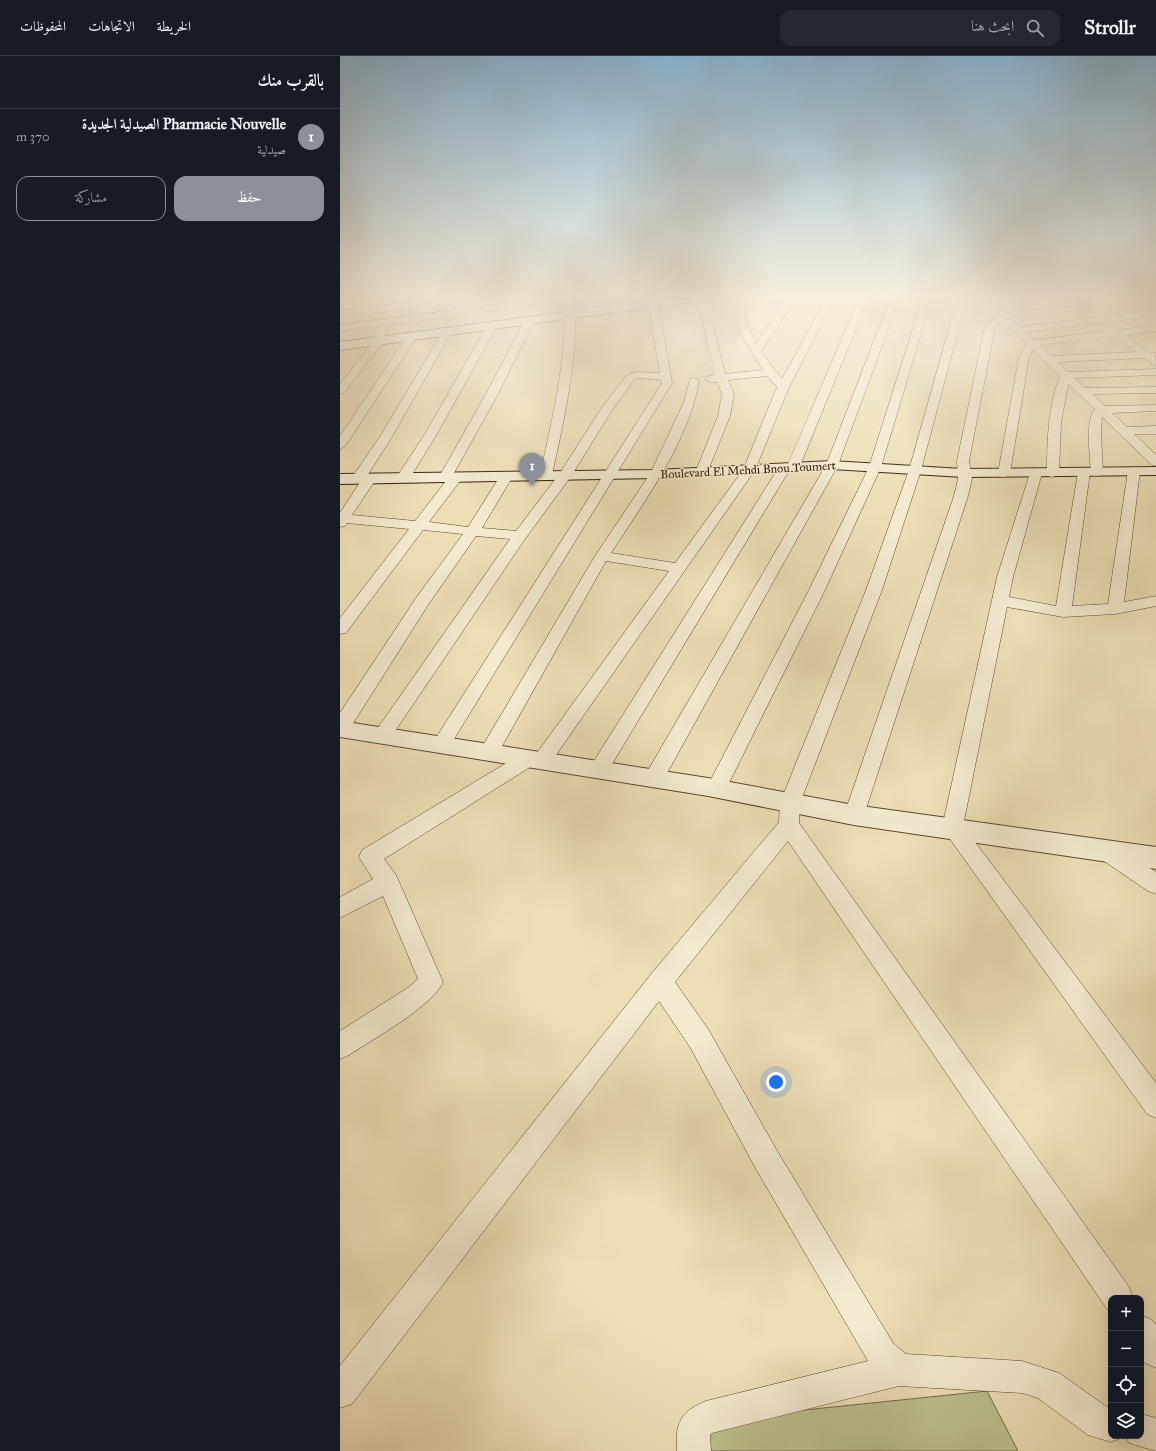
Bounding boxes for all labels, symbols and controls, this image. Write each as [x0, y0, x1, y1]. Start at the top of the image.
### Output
search box [780, 10, 1060, 46]
text: Strollr [1084, 16, 1136, 39]
text: ابحث هنا [971, 17, 1014, 35]
icon: search [1024, 17, 1046, 39]
text: المحفوظات [20, 18, 66, 35]
text: الاتجاهات [88, 18, 135, 35]
text: الخريطة [157, 18, 191, 35]
text: بالقرب منك [258, 70, 324, 91]
text: Pharmacie Nouvelle الصيدلية الجديدة [82, 115, 286, 133]
text: 370 m [16, 129, 49, 145]
text: 1 [308, 129, 314, 145]
text: صيدلية [257, 142, 286, 158]
button: مشاركة [16, 176, 166, 221]
button: حفظ [174, 176, 324, 221]
pin: 1 [519, 453, 545, 486]
street label: Boulevard El Mehdi Bnou Toumert [660, 458, 837, 482]
your location [766, 1072, 786, 1092]
map controls [1108, 1295, 1144, 1439]
button: + [1108, 1295, 1144, 1331]
button: − [1108, 1331, 1144, 1367]
button: locate [1108, 1367, 1144, 1403]
button: layers [1108, 1403, 1144, 1439]

